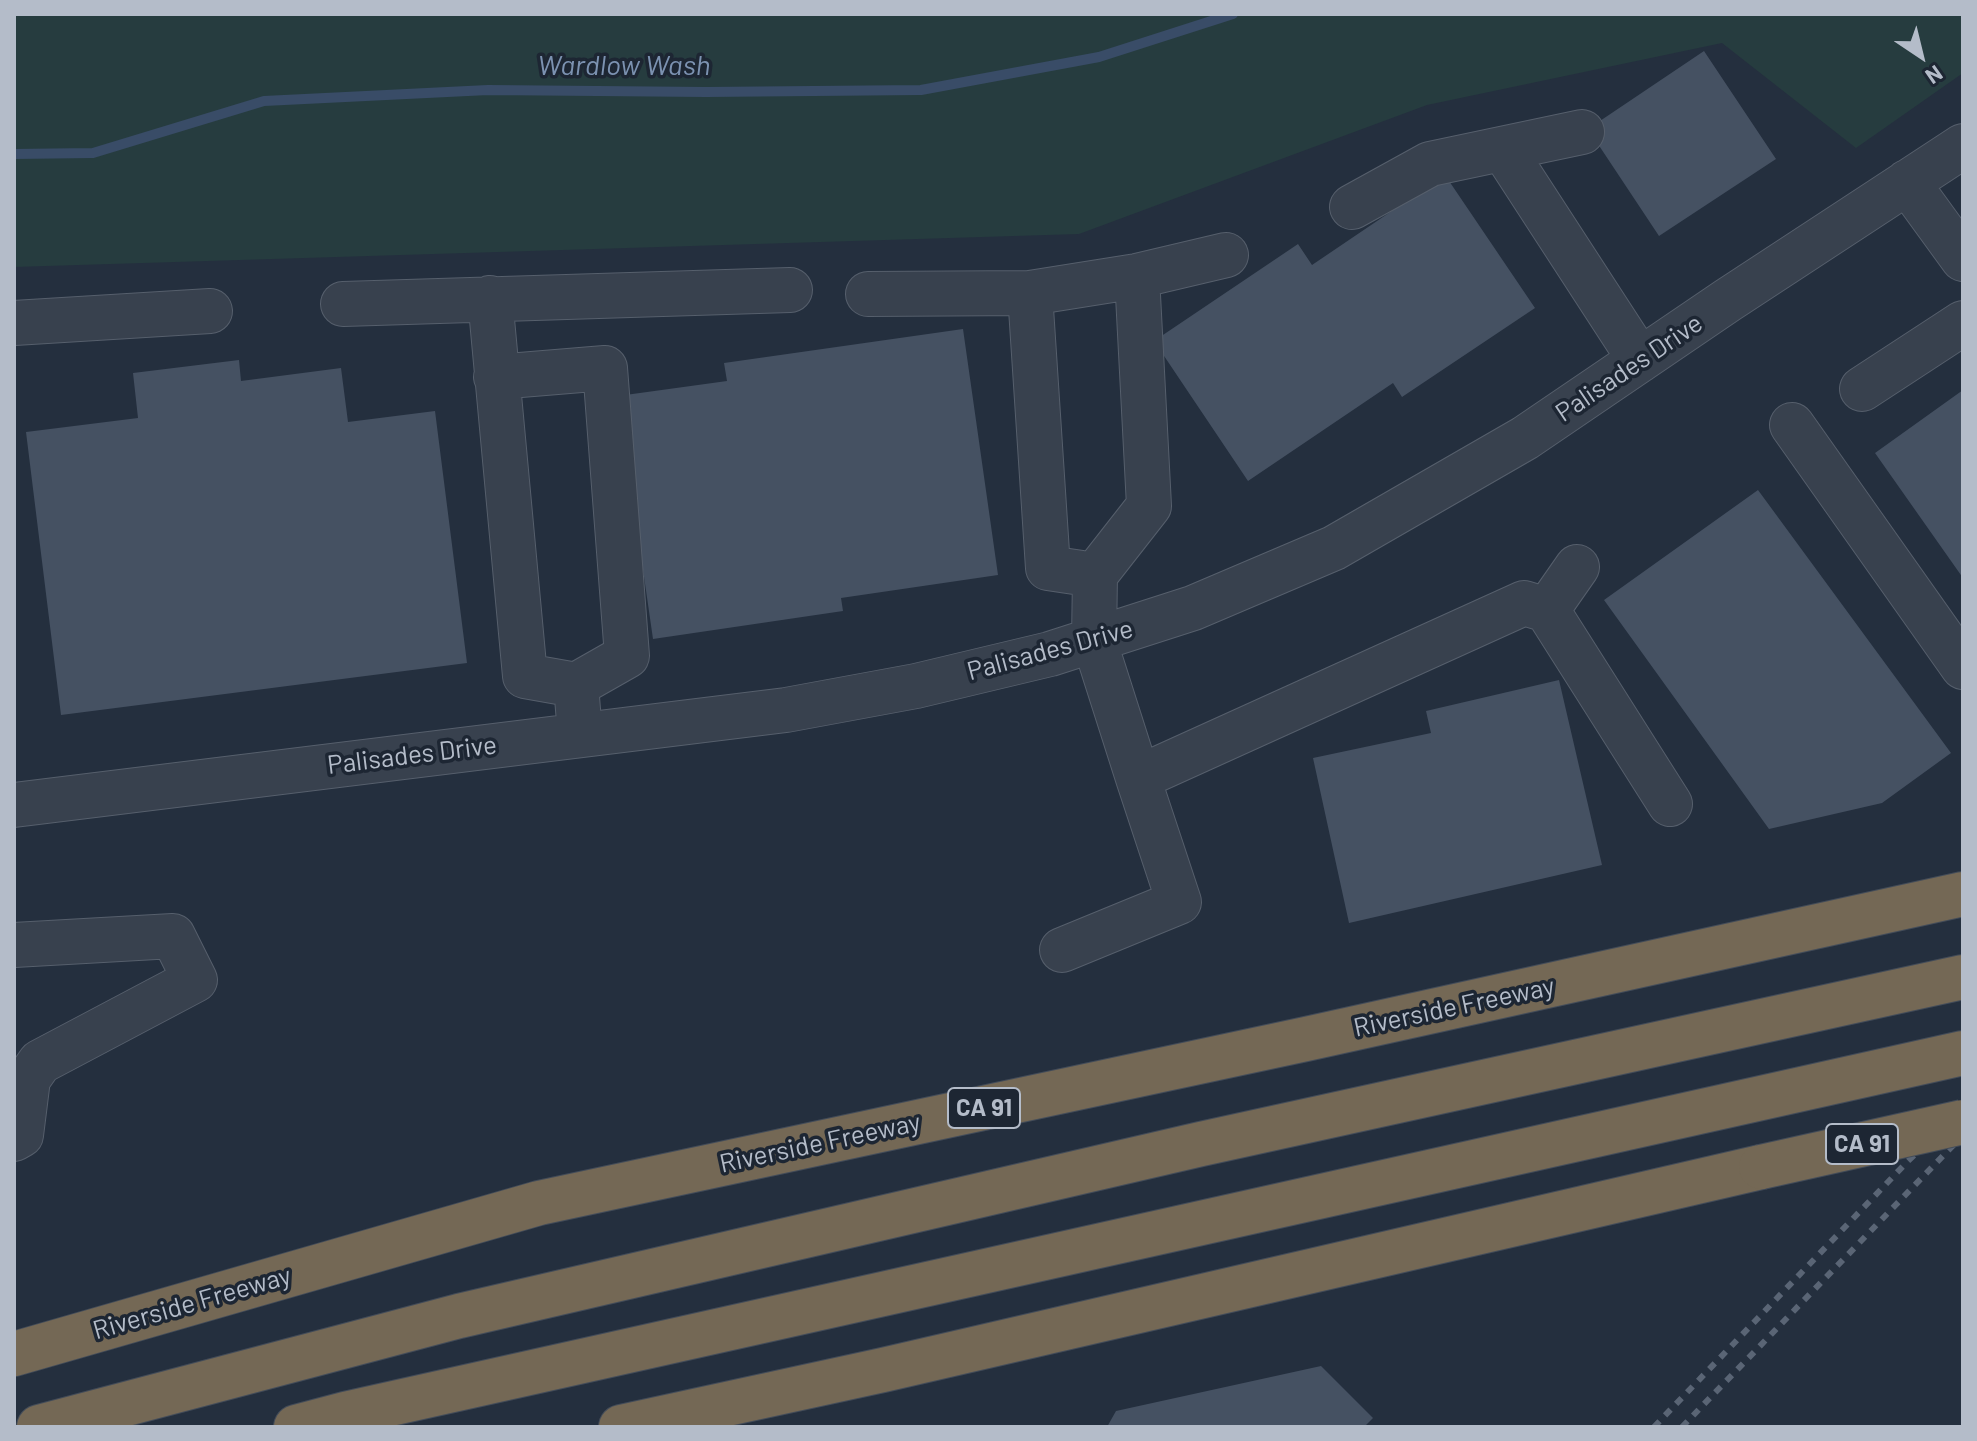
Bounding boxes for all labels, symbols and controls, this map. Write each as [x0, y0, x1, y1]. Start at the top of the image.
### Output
north arrow [1881, 16, 1961, 96]
water label: Wardlow Wash [538, 49, 710, 83]
text: N [1921, 61, 1948, 91]
street label: Palisades Drive [1550, 307, 1708, 429]
street label: Palisades Drive [964, 613, 1136, 687]
street label: Palisades Drive [326, 729, 498, 781]
street label: Riverside Freeway [1351, 970, 1557, 1044]
road number: CA 91 [948, 1088, 1020, 1128]
street label: Riverside Freeway [717, 1106, 923, 1180]
road number: CA 91 [1826, 1124, 1898, 1164]
street label: Riverside Freeway [89, 1260, 295, 1346]

